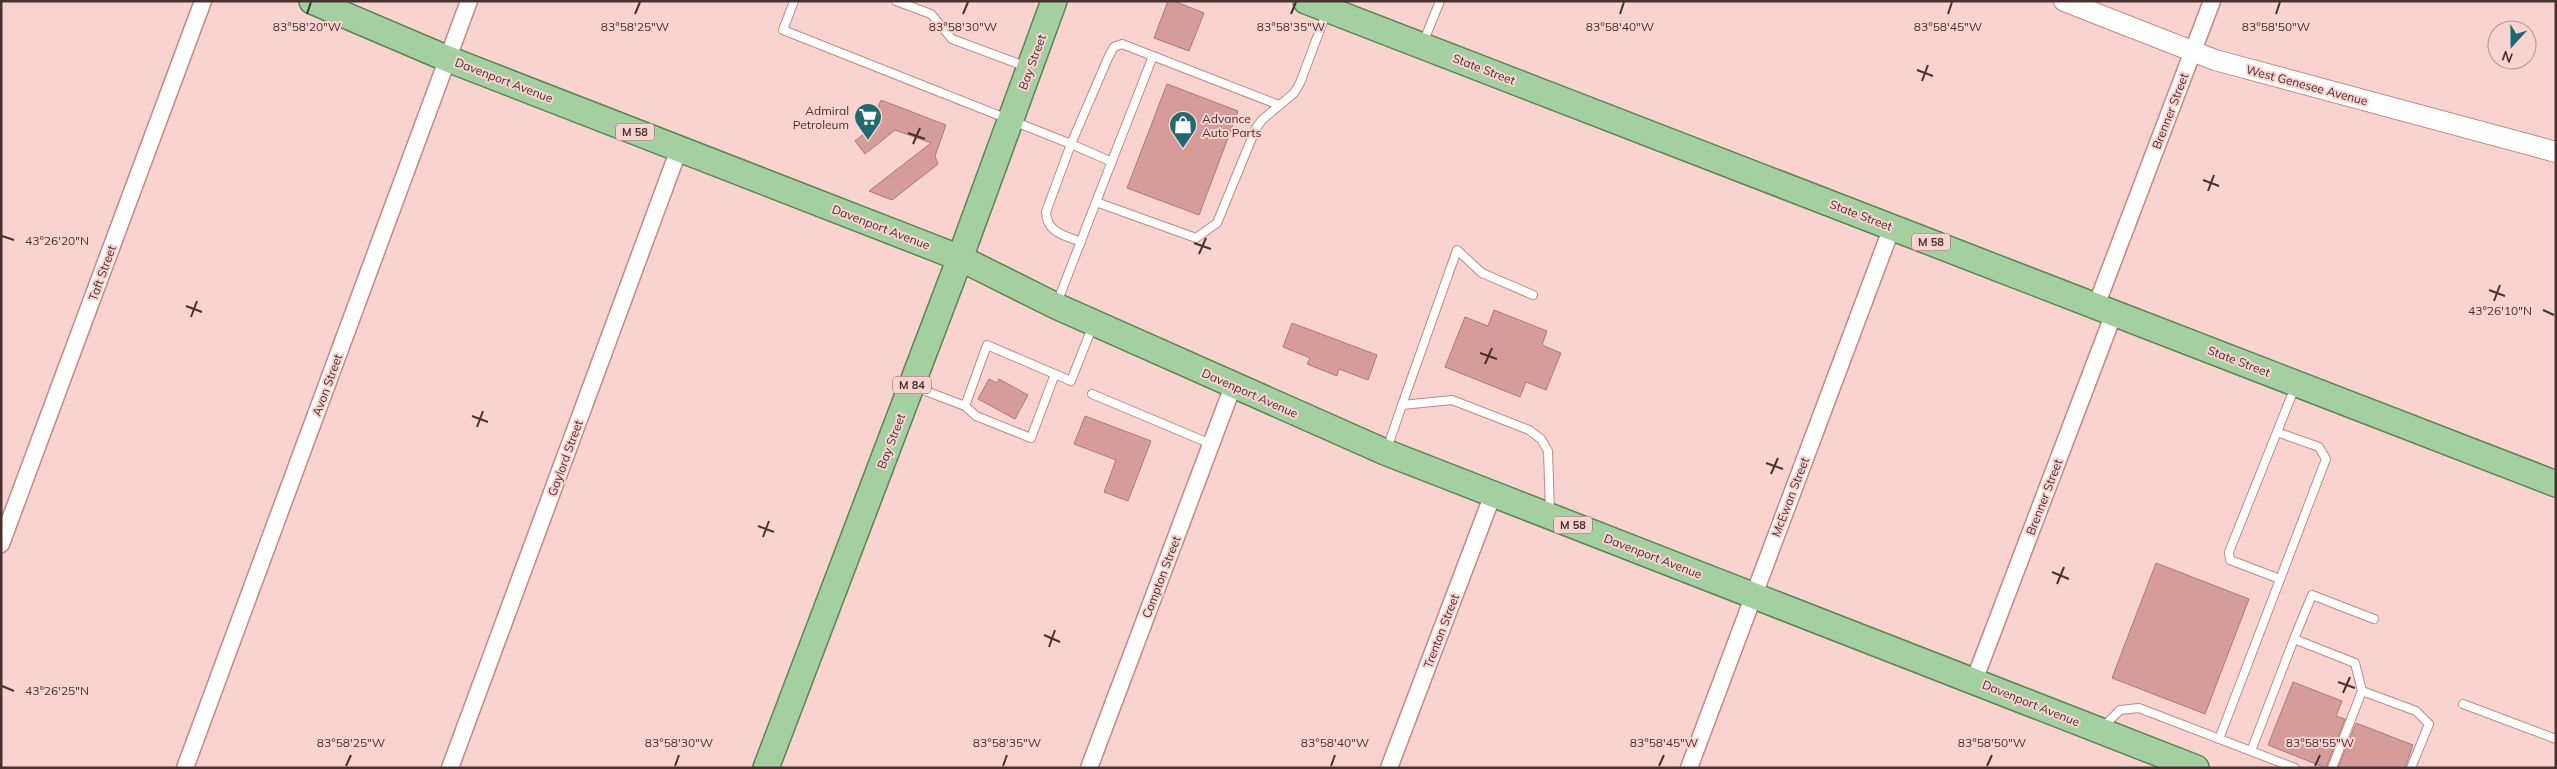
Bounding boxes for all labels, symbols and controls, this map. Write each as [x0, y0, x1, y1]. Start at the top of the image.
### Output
text: 83°58'20"W [273, 19, 341, 34]
text: 83°58'25"W [601, 19, 669, 34]
text: 83°58'30"W [929, 19, 997, 34]
text: 83°58'35"W [1257, 19, 1325, 34]
text: 83°58'40"W [1586, 19, 1654, 34]
text: 83°58'45"W [1914, 19, 1982, 34]
text: 83°58'50"W [2242, 19, 2310, 34]
north arrow [2487, 20, 2537, 70]
street label: Bay Street [1015, 32, 1049, 92]
text: N [2499, 47, 2516, 67]
street label: State Street [1451, 50, 1517, 88]
street label: Davenport Avenue [453, 54, 555, 106]
street label: West Genesee Avenue [2245, 62, 2369, 108]
street label: Brenner Street [2149, 71, 2191, 151]
supermarket icon: Admiral Petroleum [853, 102, 883, 141]
place label: Admiral Petroleum [793, 103, 849, 132]
shop icon: Advance Auto Parts [1168, 110, 1198, 149]
place label: Advance Auto Parts [1202, 111, 1261, 140]
road number: M 58 [616, 124, 654, 140]
street label: State Street [1828, 196, 1894, 234]
street label: Davenport Avenue [830, 201, 932, 253]
text: 43°26'20"N [25, 233, 89, 248]
road number: M 58 [1912, 233, 1950, 250]
street label: Taft Street [85, 243, 119, 303]
text: 43°26'10"N [2468, 303, 2532, 318]
street label: State Street [2206, 342, 2272, 380]
street label: Avon Street [309, 352, 345, 418]
street label: Davenport Avenue [1200, 365, 1300, 421]
road number: M 84 [893, 376, 931, 394]
street label: Bay Street [874, 411, 908, 471]
street label: Gaylord Street [544, 418, 586, 498]
street label: McEwan Street [1768, 455, 1812, 539]
street label: Brenner Street [2023, 457, 2065, 537]
road number: M 58 [1554, 516, 1592, 534]
street label: Davenport Avenue [1602, 530, 1704, 582]
street label: Compton Street [1138, 534, 1184, 620]
street label: Trenton Street [1420, 592, 1462, 670]
street label: Davenport Avenue [1980, 677, 2082, 729]
text: 43°26'25"N [25, 683, 89, 698]
text: 83°58'25"W [317, 735, 385, 750]
text: 83°58'30"W [645, 735, 713, 750]
text: 83°58'35"W [973, 735, 1041, 750]
text: 83°58'40"W [1301, 735, 1369, 750]
text: 83°58'45"W [1630, 735, 1698, 750]
text: 83°58'50"W [1958, 735, 2026, 750]
text: 83°58'55"W [2286, 735, 2354, 750]

